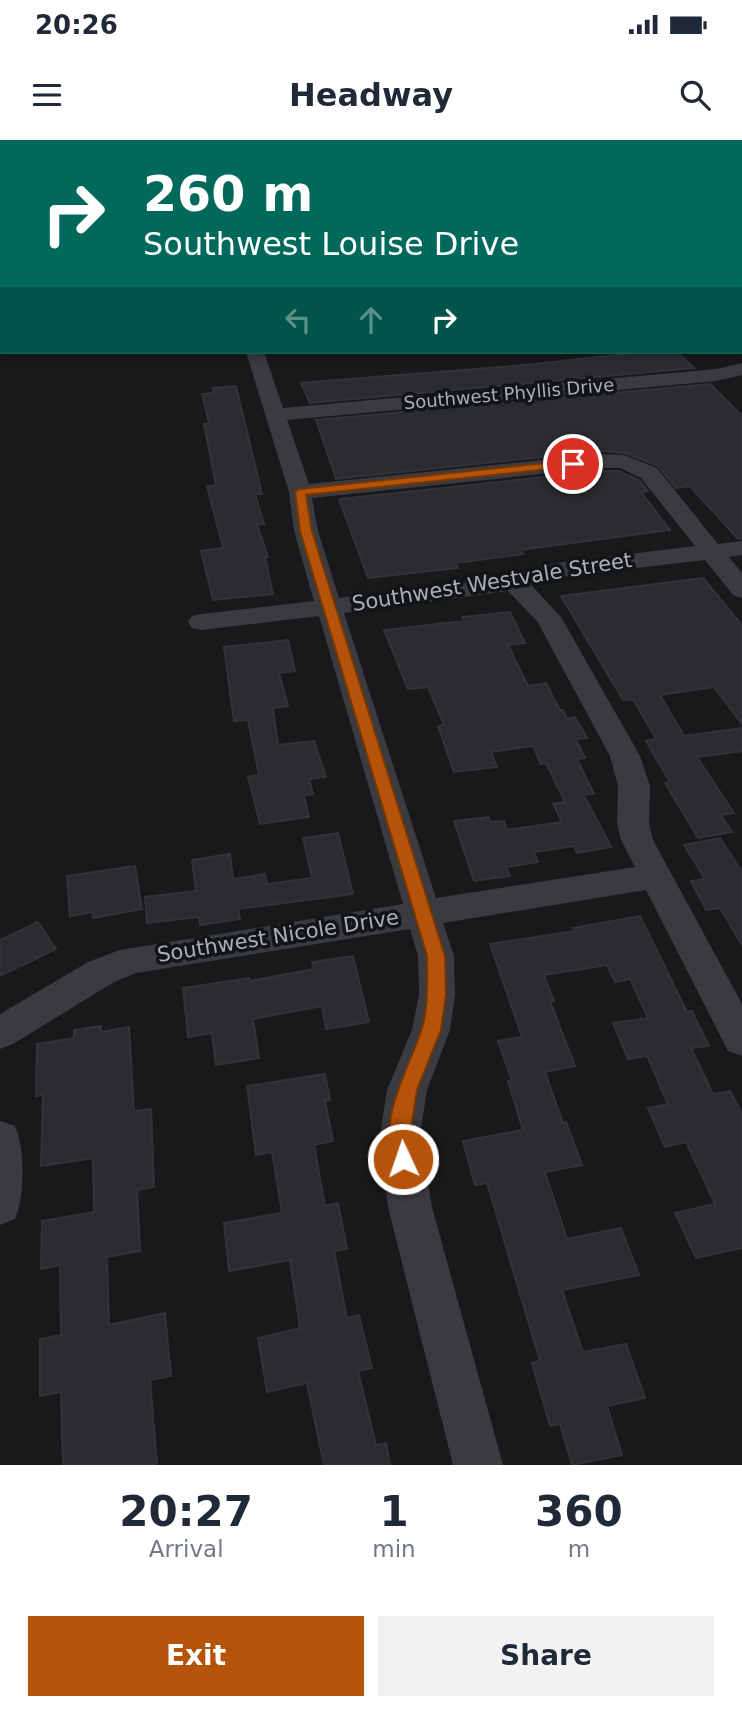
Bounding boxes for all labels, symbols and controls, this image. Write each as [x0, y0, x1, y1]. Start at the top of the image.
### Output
text: 20:26 [35, 10, 118, 40]
icon: menu [28, 76, 66, 114]
text: Headway [289, 76, 453, 114]
icon: search [676, 76, 714, 114]
text: 260 m [143, 166, 313, 223]
icon: right [28, 168, 119, 259]
text: Southwest Louise Drive [143, 225, 519, 263]
icon: left [279, 301, 317, 339]
icon: ahead [352, 301, 390, 339]
icon: right [425, 301, 463, 339]
street label: Southwest Phyllis Drive [403, 374, 615, 413]
pin [543, 434, 603, 494]
icon: arrive [554, 445, 592, 483]
street label: Southwest Westvale Street [350, 548, 634, 616]
street label: Southwest Nicole Drive [155, 905, 401, 967]
position arrow [366, 1122, 440, 1196]
text: 20:27 [119, 1487, 253, 1536]
text: 1 [379, 1487, 409, 1536]
text: 360 [535, 1487, 623, 1536]
text: Arrival [149, 1536, 224, 1562]
text: min [372, 1536, 416, 1562]
text: m [568, 1536, 590, 1562]
button: Exit [28, 1616, 364, 1696]
button: Share [378, 1616, 714, 1696]

